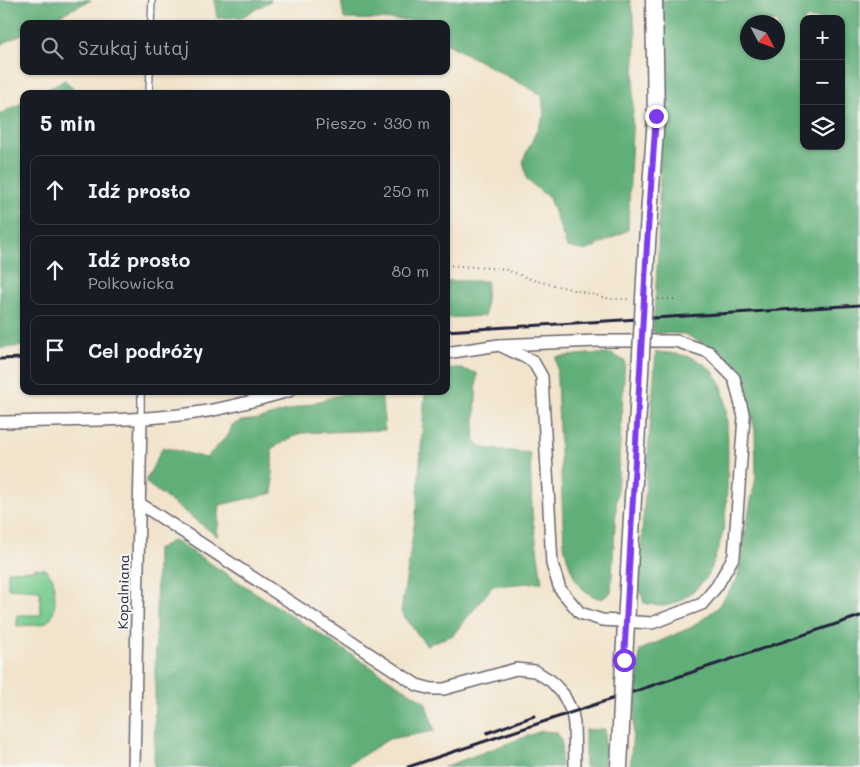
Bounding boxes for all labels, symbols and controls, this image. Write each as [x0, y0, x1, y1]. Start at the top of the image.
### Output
north arrow [740, 15, 785, 60]
map controls [800, 15, 845, 150]
button: + [800, 15, 845, 60]
search box [20, 20, 450, 75]
icon: search [38, 34, 66, 62]
text: Szukaj tutaj [78, 35, 189, 60]
button: − [800, 60, 845, 105]
route end [645, 105, 668, 128]
button: layers [800, 105, 845, 150]
text: 5 min [40, 109, 96, 136]
text: Pieszo · 330 m [316, 112, 430, 133]
icon: ahead [41, 176, 69, 204]
text: Idź prosto [88, 178, 190, 203]
text: 250 m [383, 180, 429, 201]
text: Idź prosto [88, 247, 190, 272]
icon: ahead [41, 256, 69, 284]
text: 80 m [392, 260, 429, 281]
text: Polkowicka [88, 272, 174, 293]
icon: arrive [41, 336, 69, 364]
text: Cel podróży [88, 338, 203, 363]
street label: Kopalniana [113, 554, 133, 630]
route start [613, 649, 636, 672]

